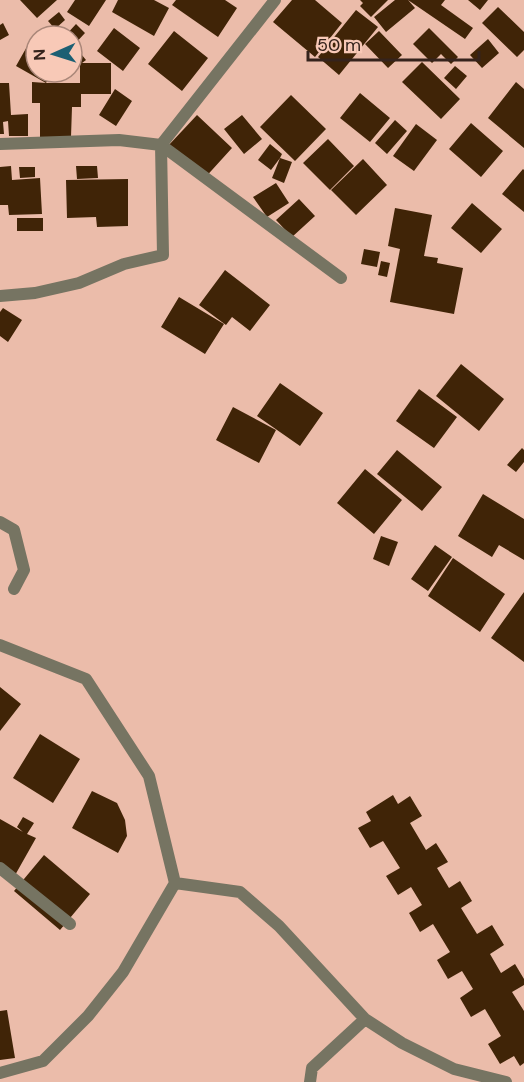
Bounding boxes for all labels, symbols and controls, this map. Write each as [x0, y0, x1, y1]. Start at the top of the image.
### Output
north arrow [24, 24, 84, 84]
scale bar [308, 24, 479, 62]
text: 50 m [317, 33, 361, 57]
text: N [29, 48, 50, 61]

